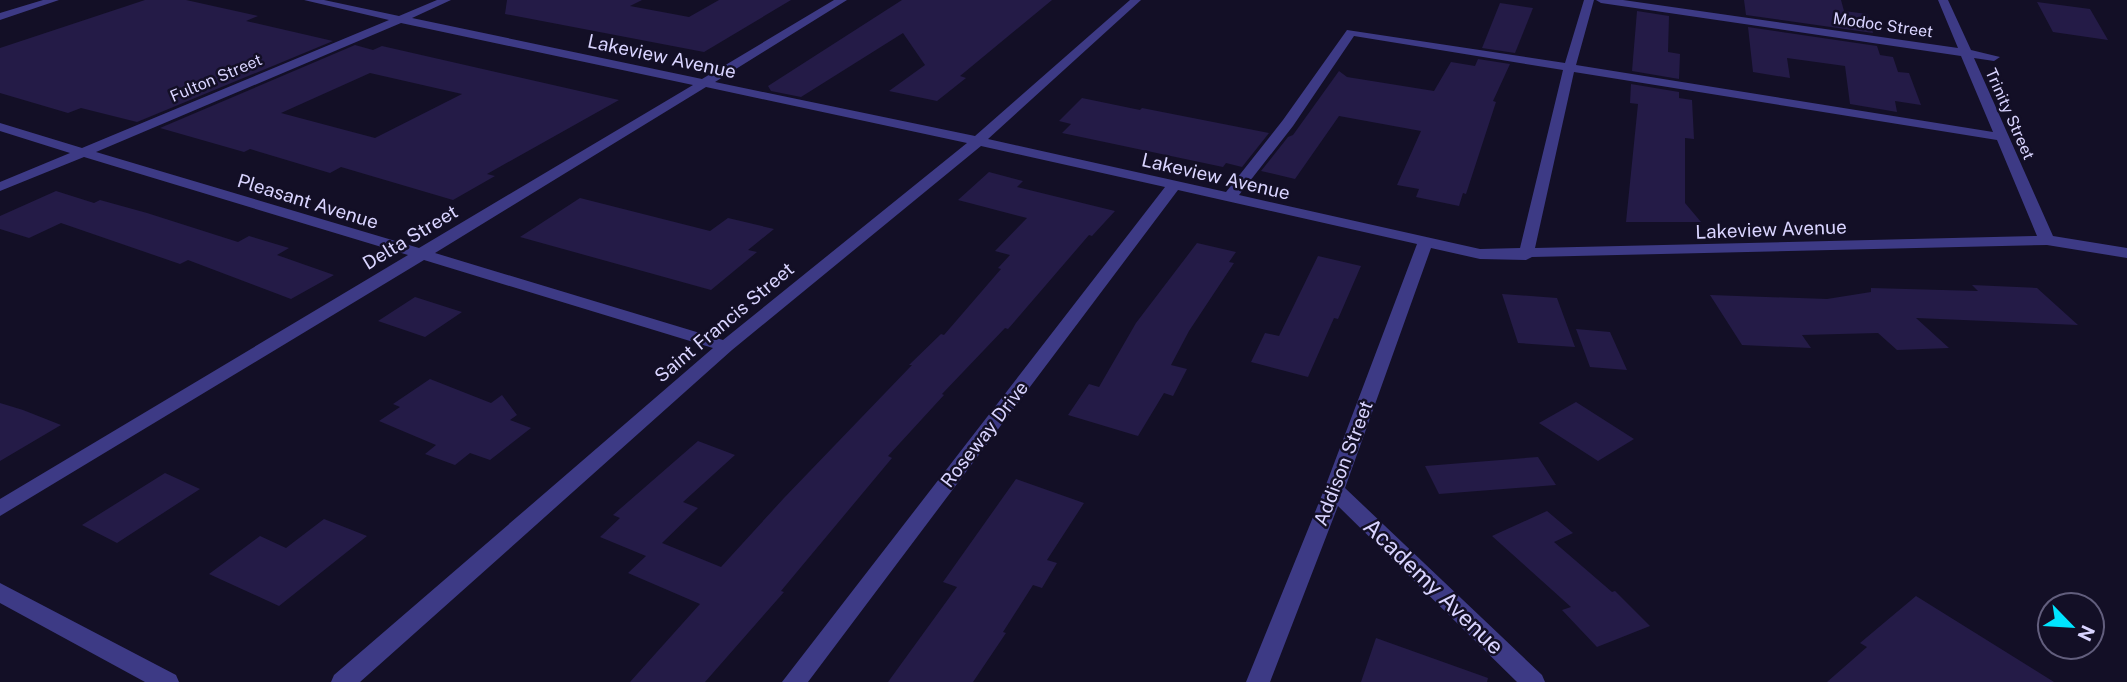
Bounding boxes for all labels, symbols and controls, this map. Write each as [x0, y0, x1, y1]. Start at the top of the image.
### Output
street label: Modoc Street [1832, 9, 1934, 41]
street label: Lakeview Avenue [586, 29, 738, 83]
street label: Fulton Street [167, 50, 265, 106]
street label: Trinity Street [1981, 65, 2039, 163]
street label: Lakeview Avenue [1140, 148, 1292, 204]
street label: Pleasant Avenue [235, 169, 381, 233]
street label: Delta Street [359, 200, 461, 274]
street label: Lakeview Avenue [1695, 215, 1847, 243]
street label: Saint Francis Street [650, 257, 798, 387]
street label: Roseway Drive [936, 377, 1032, 491]
street label: Addison Street [1309, 397, 1377, 529]
street label: Academy Avenue [1358, 512, 1510, 660]
north arrow [2036, 591, 2106, 661]
text: N [2073, 622, 2100, 645]

